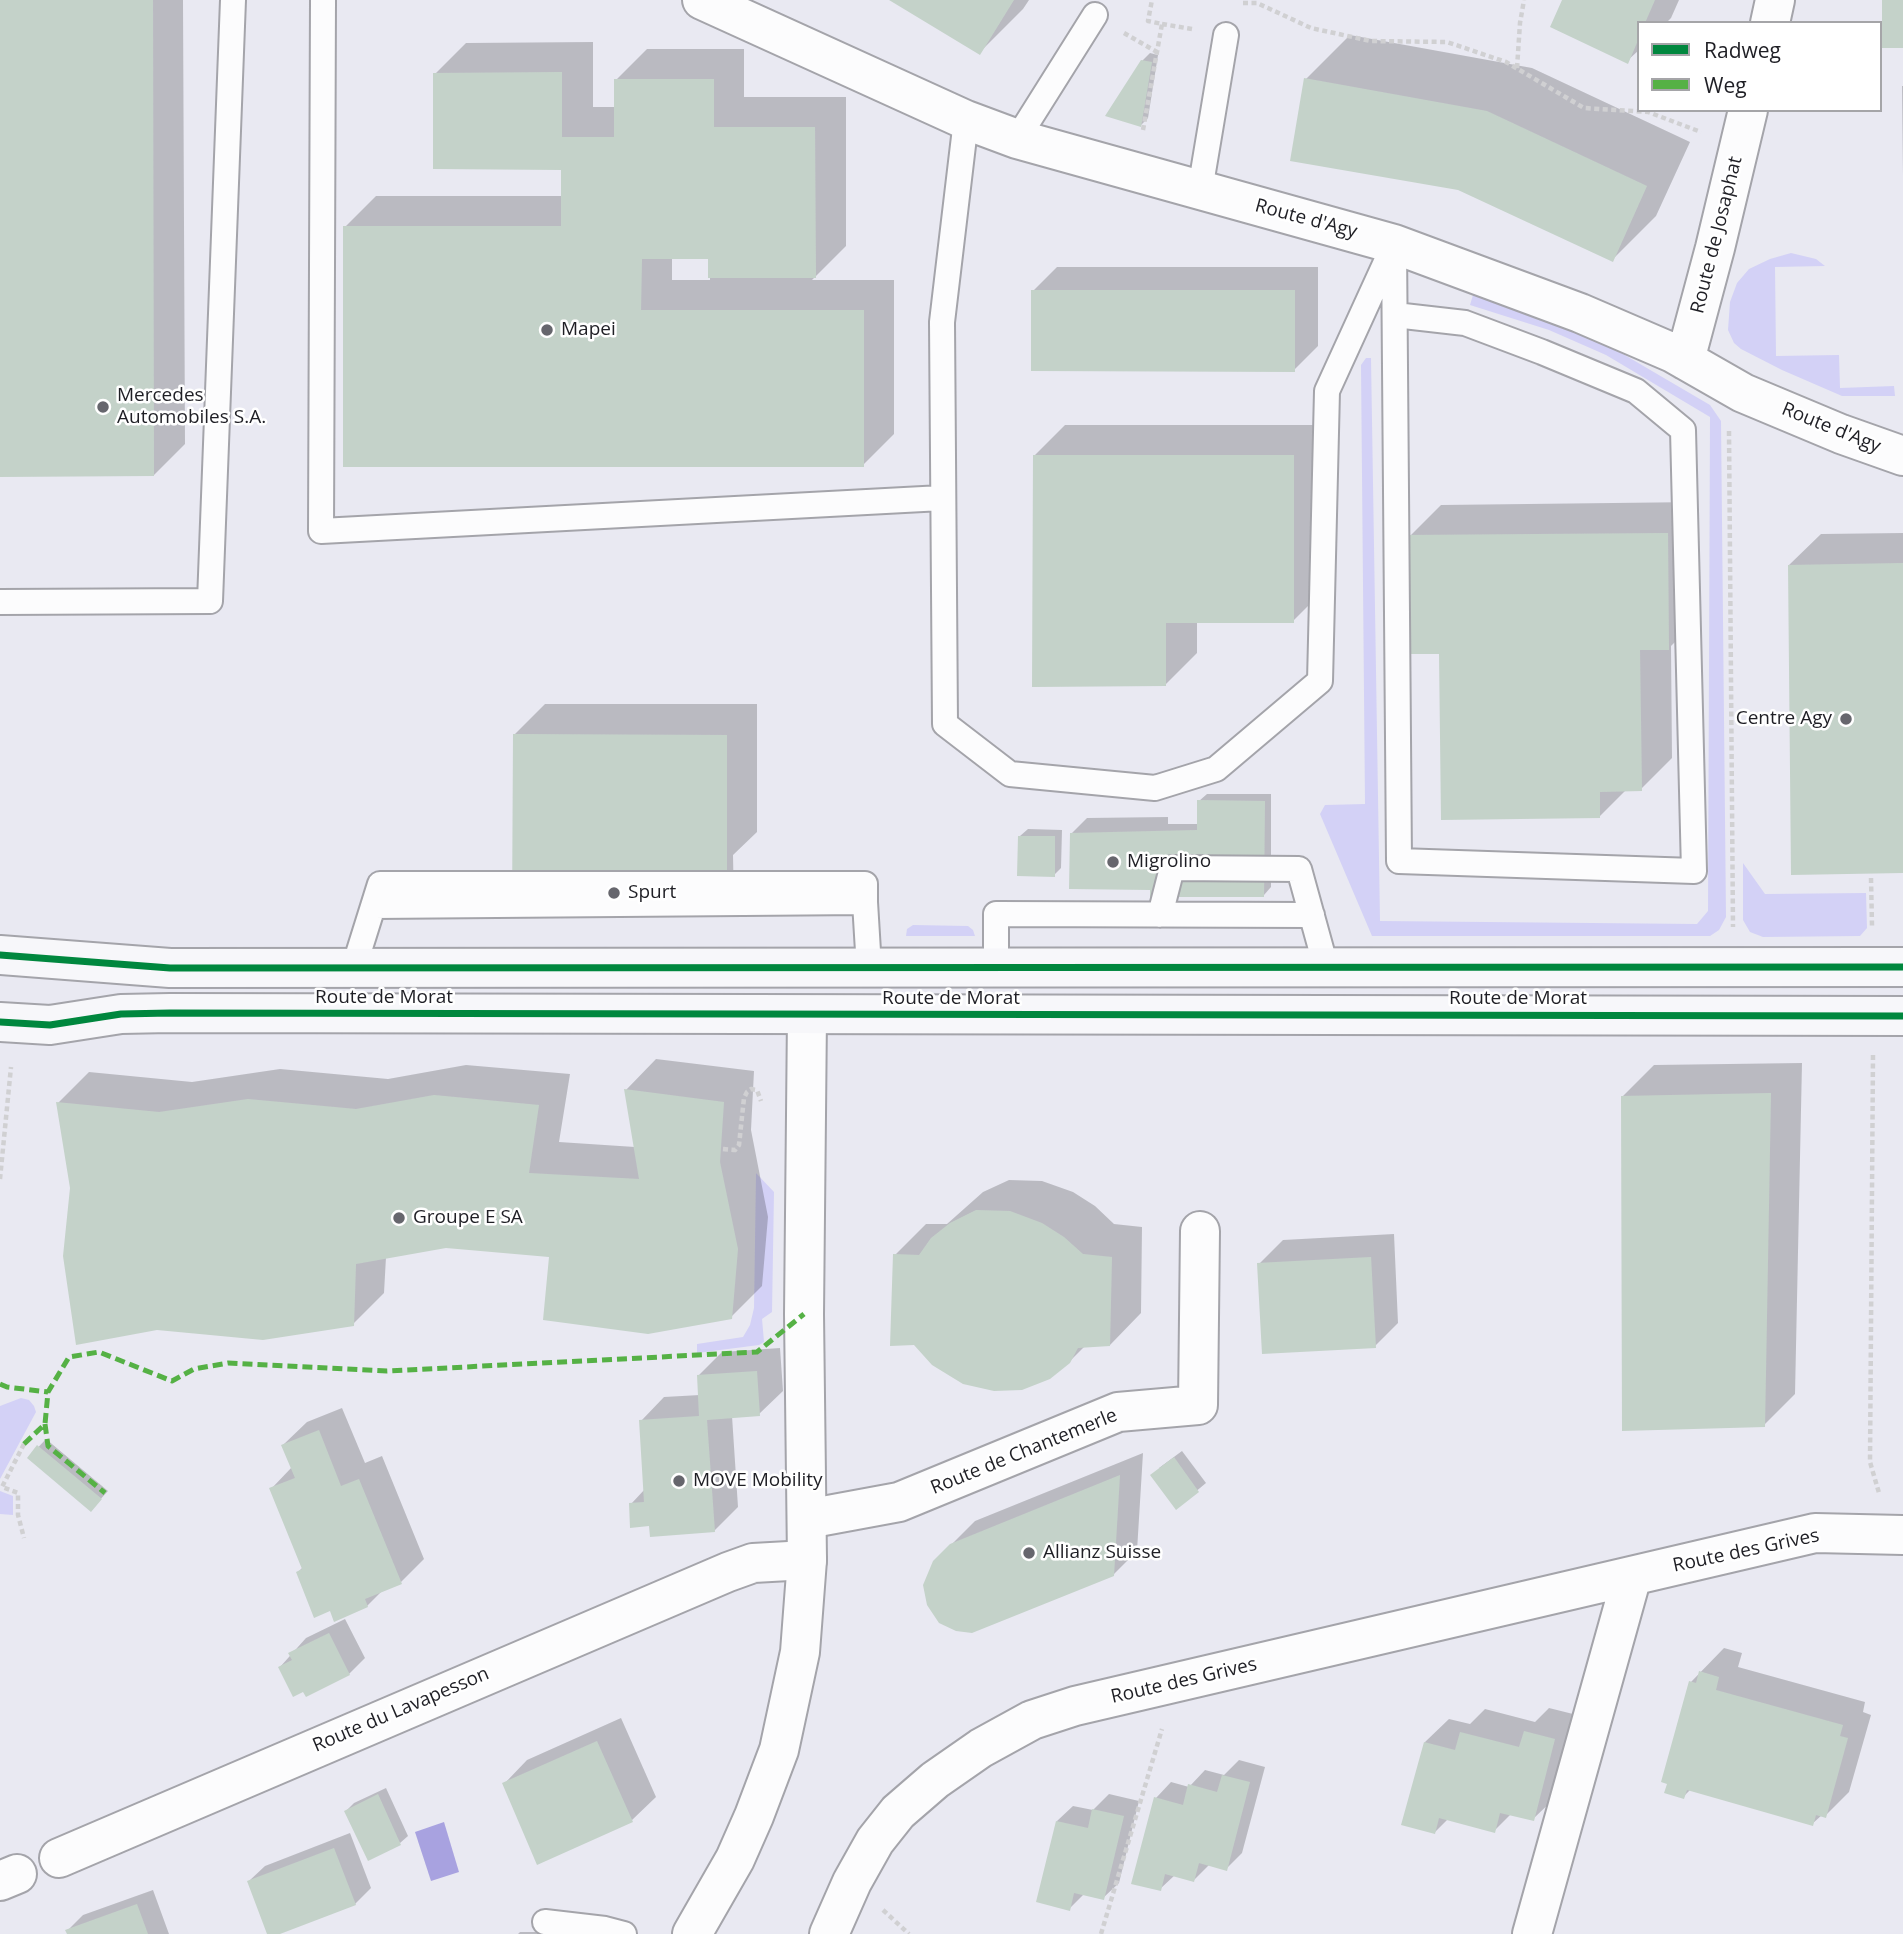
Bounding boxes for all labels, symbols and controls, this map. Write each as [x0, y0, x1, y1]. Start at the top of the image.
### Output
legend [1637, 21, 1882, 112]
text: Radweg [1704, 36, 1781, 64]
text: Weg [1704, 71, 1747, 99]
street label: Route de Josaphat [1686, 154, 1748, 316]
street label: Route d'Agy [1252, 194, 1360, 244]
place label: Mapei [561, 319, 616, 341]
marker: Mapei [539, 322, 555, 338]
place label: Mercedes Automobiles S.A. [117, 385, 266, 429]
street label: Route d'Agy [1778, 398, 1884, 458]
marker: Mercedes Automobiles S.A. [95, 399, 111, 415]
place label: Centre Agy [1736, 708, 1832, 730]
marker: Centre Agy [1838, 711, 1854, 727]
place label: Migrolino [1127, 851, 1211, 873]
marker: Migrolino [1105, 854, 1121, 870]
place label: Spurt [628, 882, 676, 904]
marker: Spurt [606, 885, 622, 901]
street label: Route de Morat [315, 987, 453, 1009]
street label: Route de Morat [882, 988, 1020, 1010]
street label: Route de Morat [1449, 988, 1587, 1010]
place label: Groupe E SA [413, 1207, 523, 1229]
marker: Groupe E SA [391, 1210, 407, 1226]
street label: Route de Chantemerle [927, 1404, 1121, 1500]
place label: MOVE Mobility [693, 1470, 823, 1492]
marker: MOVE Mobility [671, 1473, 687, 1489]
street label: Route des Grives [1671, 1524, 1821, 1578]
place label: Allianz Suisse [1043, 1542, 1161, 1564]
marker: Allianz Suisse [1021, 1545, 1037, 1561]
street label: Route des Grives [1109, 1653, 1259, 1709]
street label: Route du Lavapesson [309, 1663, 493, 1757]

